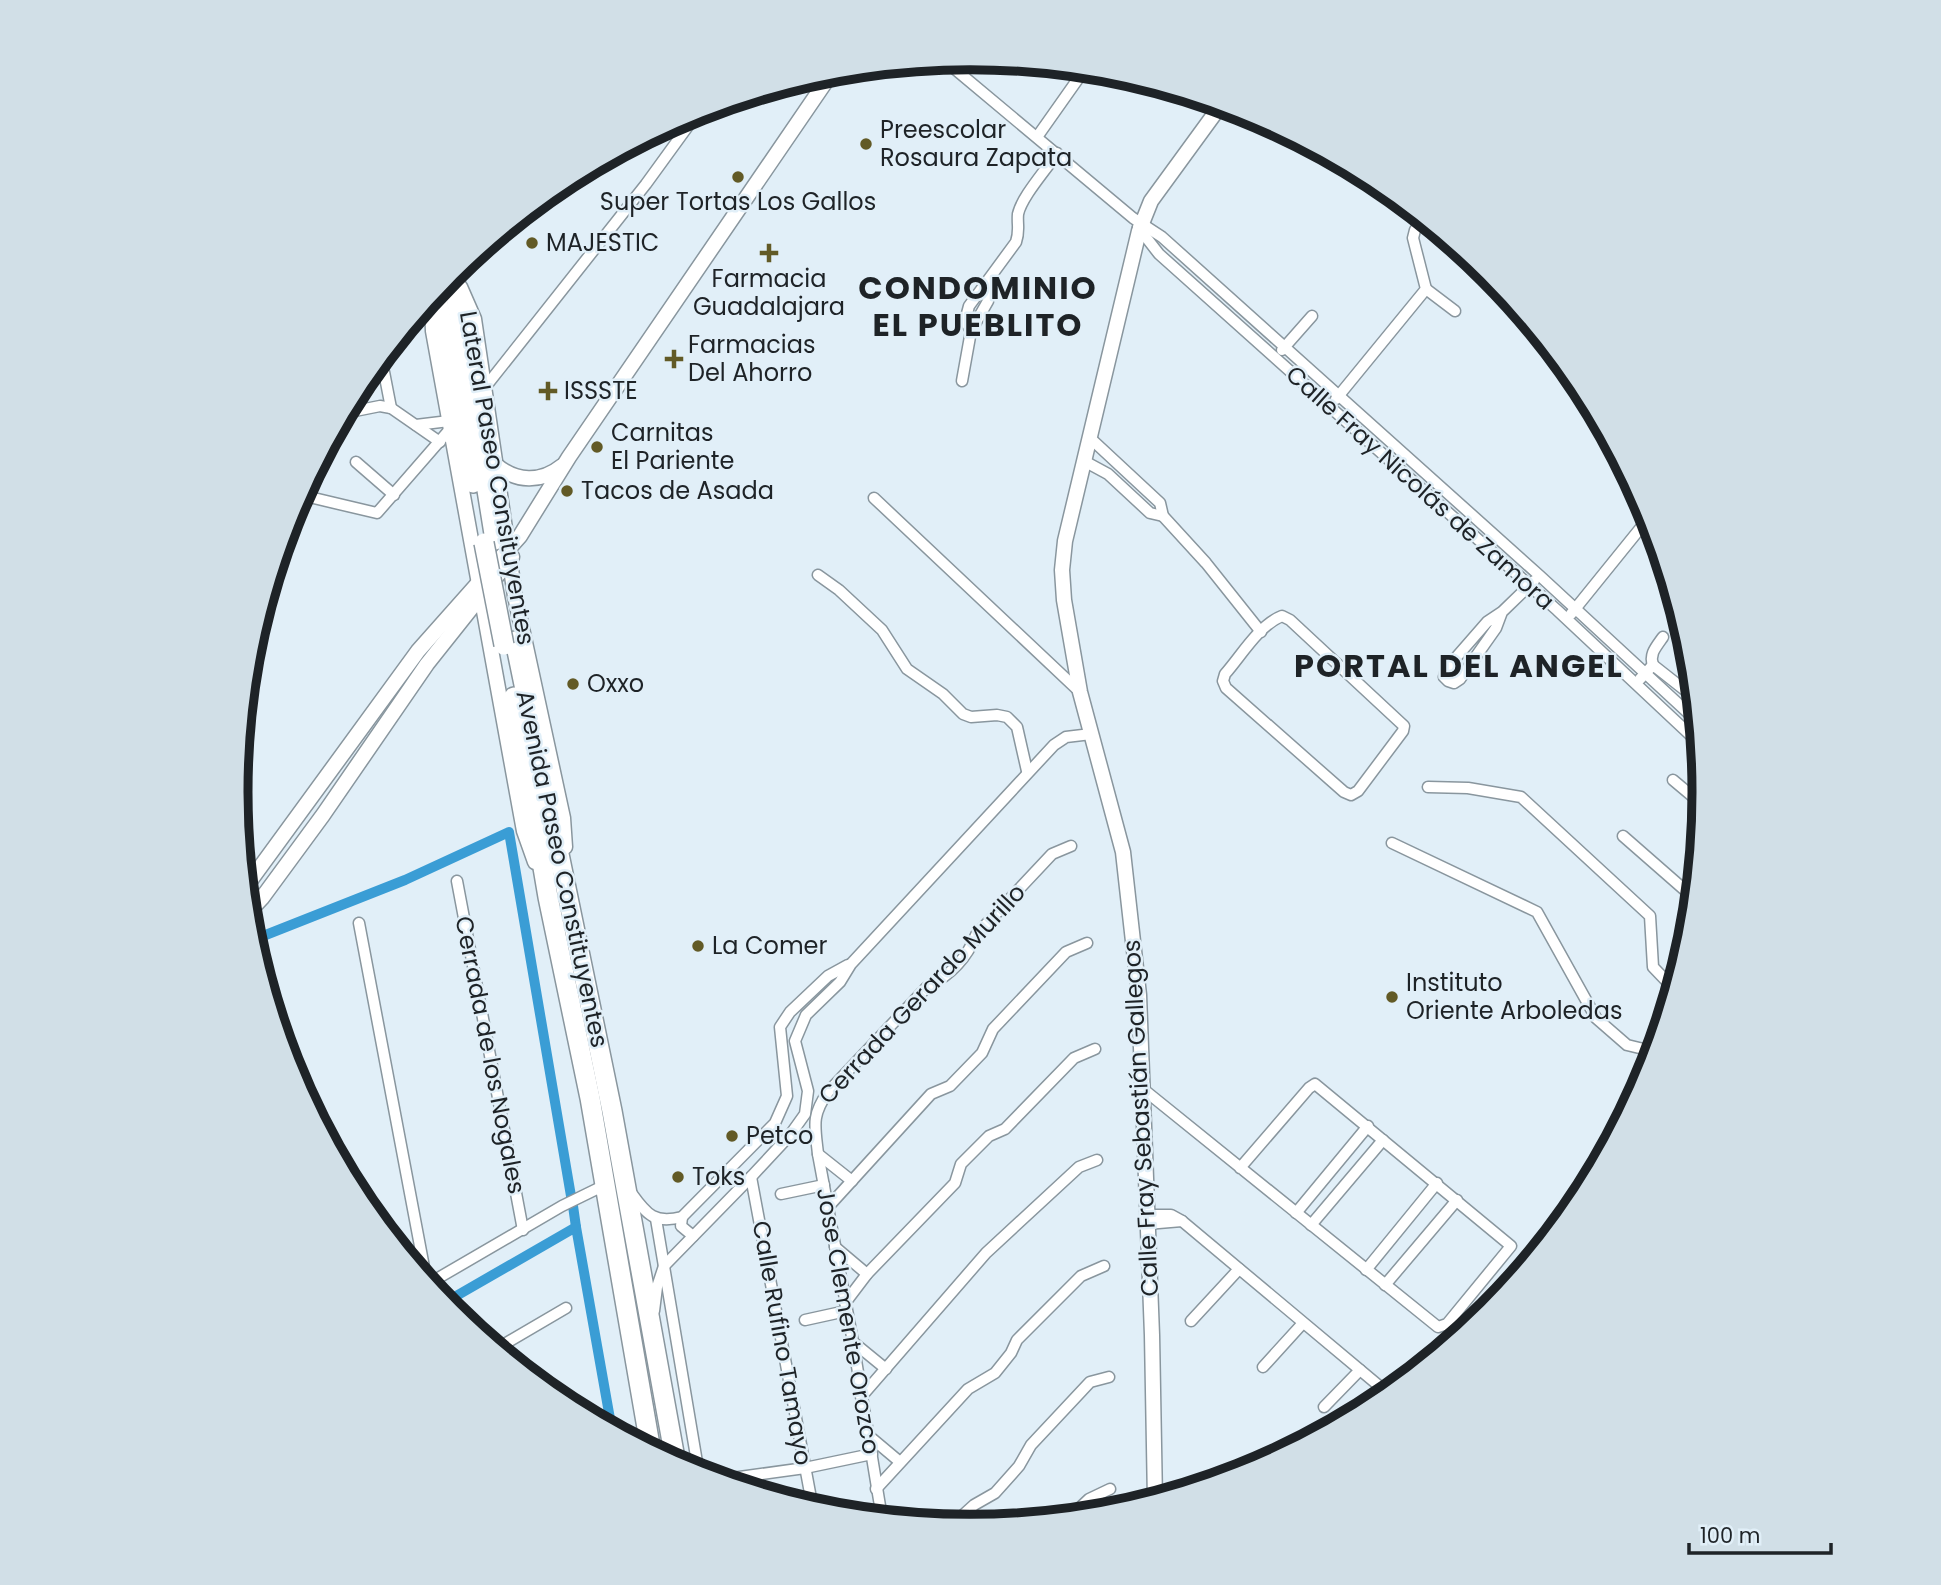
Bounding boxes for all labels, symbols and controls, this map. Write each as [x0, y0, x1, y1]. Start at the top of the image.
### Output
place label: Preescolar Rosaura Zapata [880, 113, 1072, 174]
marker: Preescolar Rosaura Zapata [858, 136, 874, 152]
marker: Super Tortas Los Gallos [730, 169, 746, 185]
place label: Super Tortas Los Gallos [600, 185, 876, 218]
place label: MAJESTIC [546, 226, 659, 259]
marker: MAJESTIC [524, 235, 540, 251]
marker: Farmacia Guadalajara [761, 245, 777, 261]
place label: Farmacia Guadalajara [693, 262, 845, 323]
district label: CONDOMINIO EL PUEBLITO [858, 265, 1098, 347]
street label: Lateral Paseo Consituyentes [452, 308, 543, 648]
place label: Farmacias Del Ahorro [688, 328, 815, 389]
marker: Farmacias Del Ahorro [666, 351, 682, 367]
street label: Calle Fray Nicolás de Zamora [1279, 358, 1562, 617]
place label: ISSSTE [564, 374, 637, 407]
marker: ISSSTE [538, 381, 558, 401]
place label: Carnitas El Pariente [611, 416, 734, 477]
marker: Carnitas El Pariente [589, 439, 605, 455]
place label: Tacos de Asada [581, 474, 774, 507]
marker: Tacos de Asada [559, 483, 575, 499]
district label: PORTAL DEL ANGEL [1294, 643, 1624, 688]
place label: Oxxo [587, 667, 644, 700]
marker: Oxxo [565, 676, 581, 692]
street label: Avenida Paseo Constituyentes [508, 687, 617, 1051]
street label: Cerrada Gerardo Murillo [811, 876, 1033, 1111]
street label: Cerrada de los Nogales [447, 913, 534, 1197]
place label: La Comer [712, 929, 827, 962]
marker: La Comer [690, 938, 706, 954]
street label: Calle Fray Sebastián Gallegos [1115, 939, 1166, 1297]
place label: Instituto Oriente Arboledas [1406, 966, 1622, 1027]
marker: Instituto Oriente Arboledas [1384, 989, 1400, 1005]
place label: Petco [746, 1119, 813, 1152]
marker: Petco [724, 1128, 740, 1144]
place label: Toks [692, 1160, 745, 1193]
marker: Toks [670, 1169, 686, 1185]
street label: Jose Clemente Orozco [809, 1185, 888, 1457]
street label: Calle Rufino Tamayo [745, 1218, 820, 1468]
scale bar [1689, 1512, 1831, 1556]
text: 100 m [1700, 1521, 1760, 1550]

